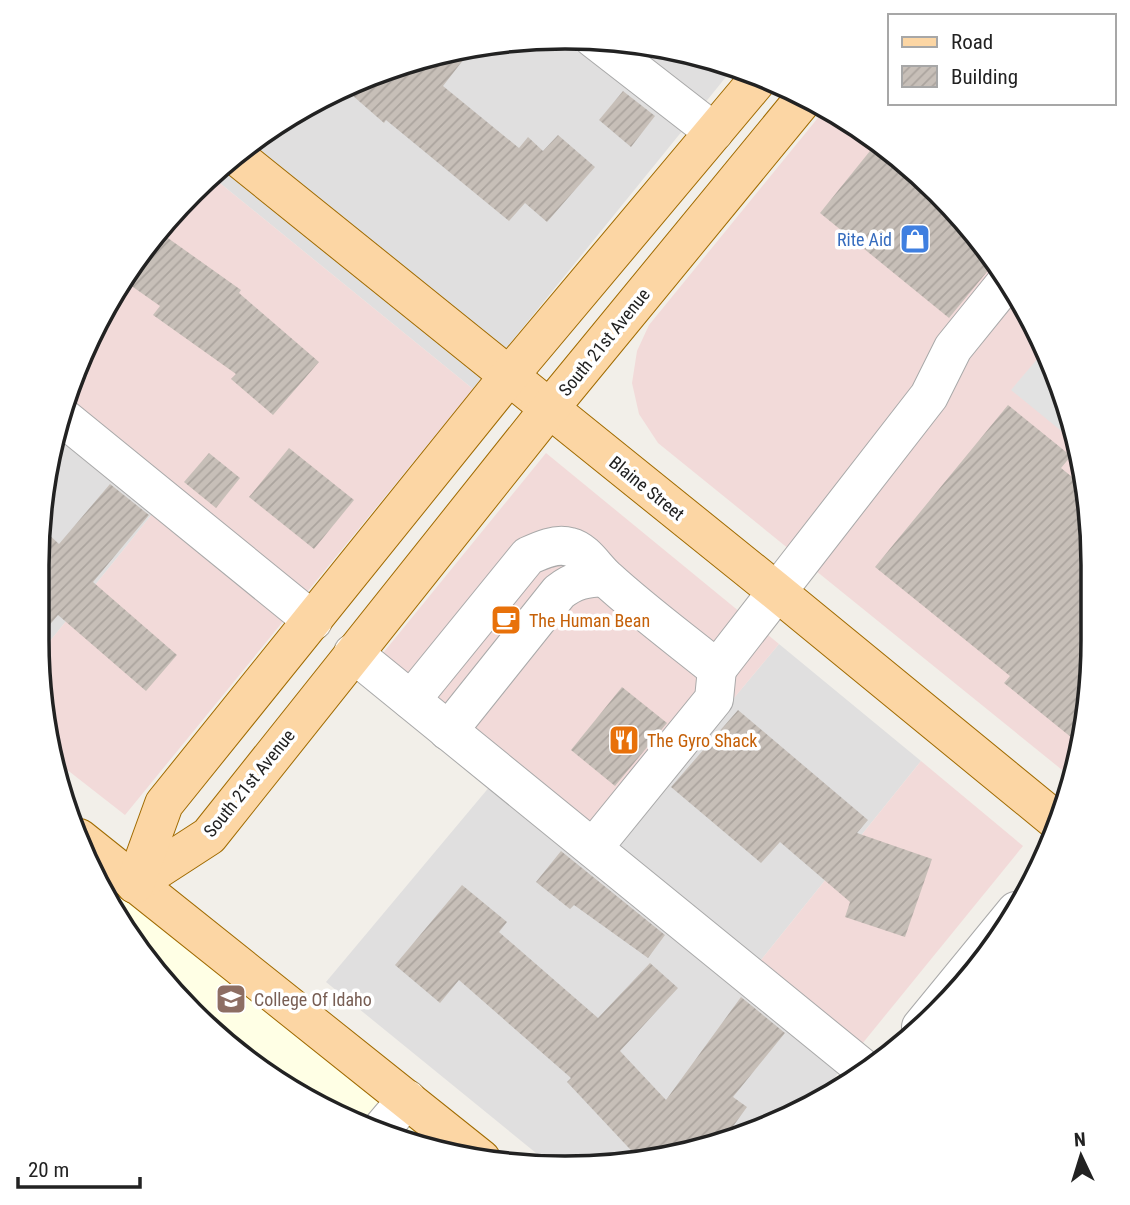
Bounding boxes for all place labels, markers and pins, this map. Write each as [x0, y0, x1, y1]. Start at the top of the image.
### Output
shop icon: Rite Aid [898, 222, 932, 256]
place label: Rite Aid [837, 229, 892, 250]
cafe icon: The Human Bean [489, 603, 523, 637]
place label: The Human Bean [529, 610, 650, 631]
restaurant icon: The Gyro Shack [607, 723, 641, 757]
place label: The Gyro Shack [647, 730, 757, 751]
school or university icon: College Of Idaho [214, 982, 248, 1016]
place label: College Of Idaho [254, 989, 372, 1010]

